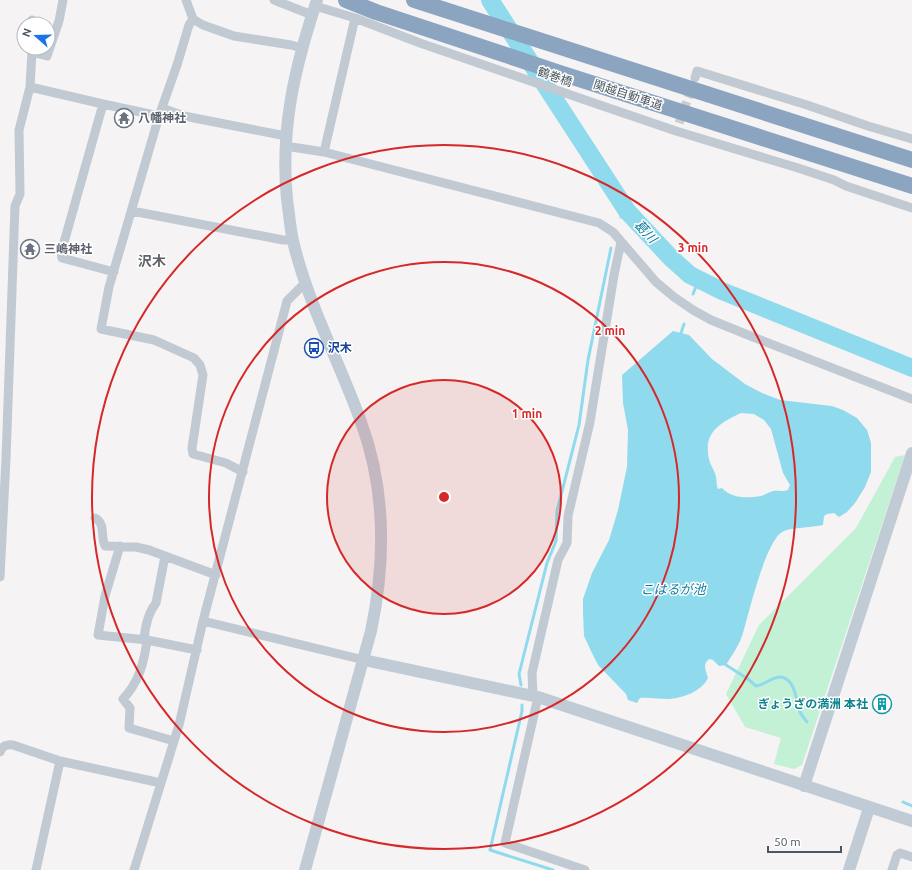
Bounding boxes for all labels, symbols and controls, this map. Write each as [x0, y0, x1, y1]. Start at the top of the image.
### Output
north arrow [16, 16, 56, 56]
text: N [20, 27, 34, 38]
street label: 鶴巻橋 [536, 65, 574, 89]
street label: 関越自動車道 [592, 77, 664, 112]
temple icon: 八幡神社 [113, 107, 135, 129]
place label: 八幡神社 [138, 111, 186, 124]
water label: 葛川 [632, 217, 661, 247]
temple icon: 三嶋神社 [19, 238, 41, 260]
text: 3 min [678, 241, 708, 254]
place label: 三嶋神社 [44, 242, 92, 255]
district label: 沢木 [138, 253, 166, 269]
text: 2 min [595, 324, 625, 337]
bus stop icon: 沢木 [303, 337, 325, 359]
place label: 沢木 [328, 341, 352, 354]
text: 1 min [512, 407, 542, 420]
centre of rings [437, 490, 451, 504]
water label: こはるが池 [640, 582, 707, 596]
building icon: ぎょうざの満洲 本社 [871, 693, 893, 715]
place label: ぎょうざの満洲 本社 [758, 697, 868, 710]
scale bar [768, 828, 841, 854]
text: 50 m [774, 835, 801, 848]

